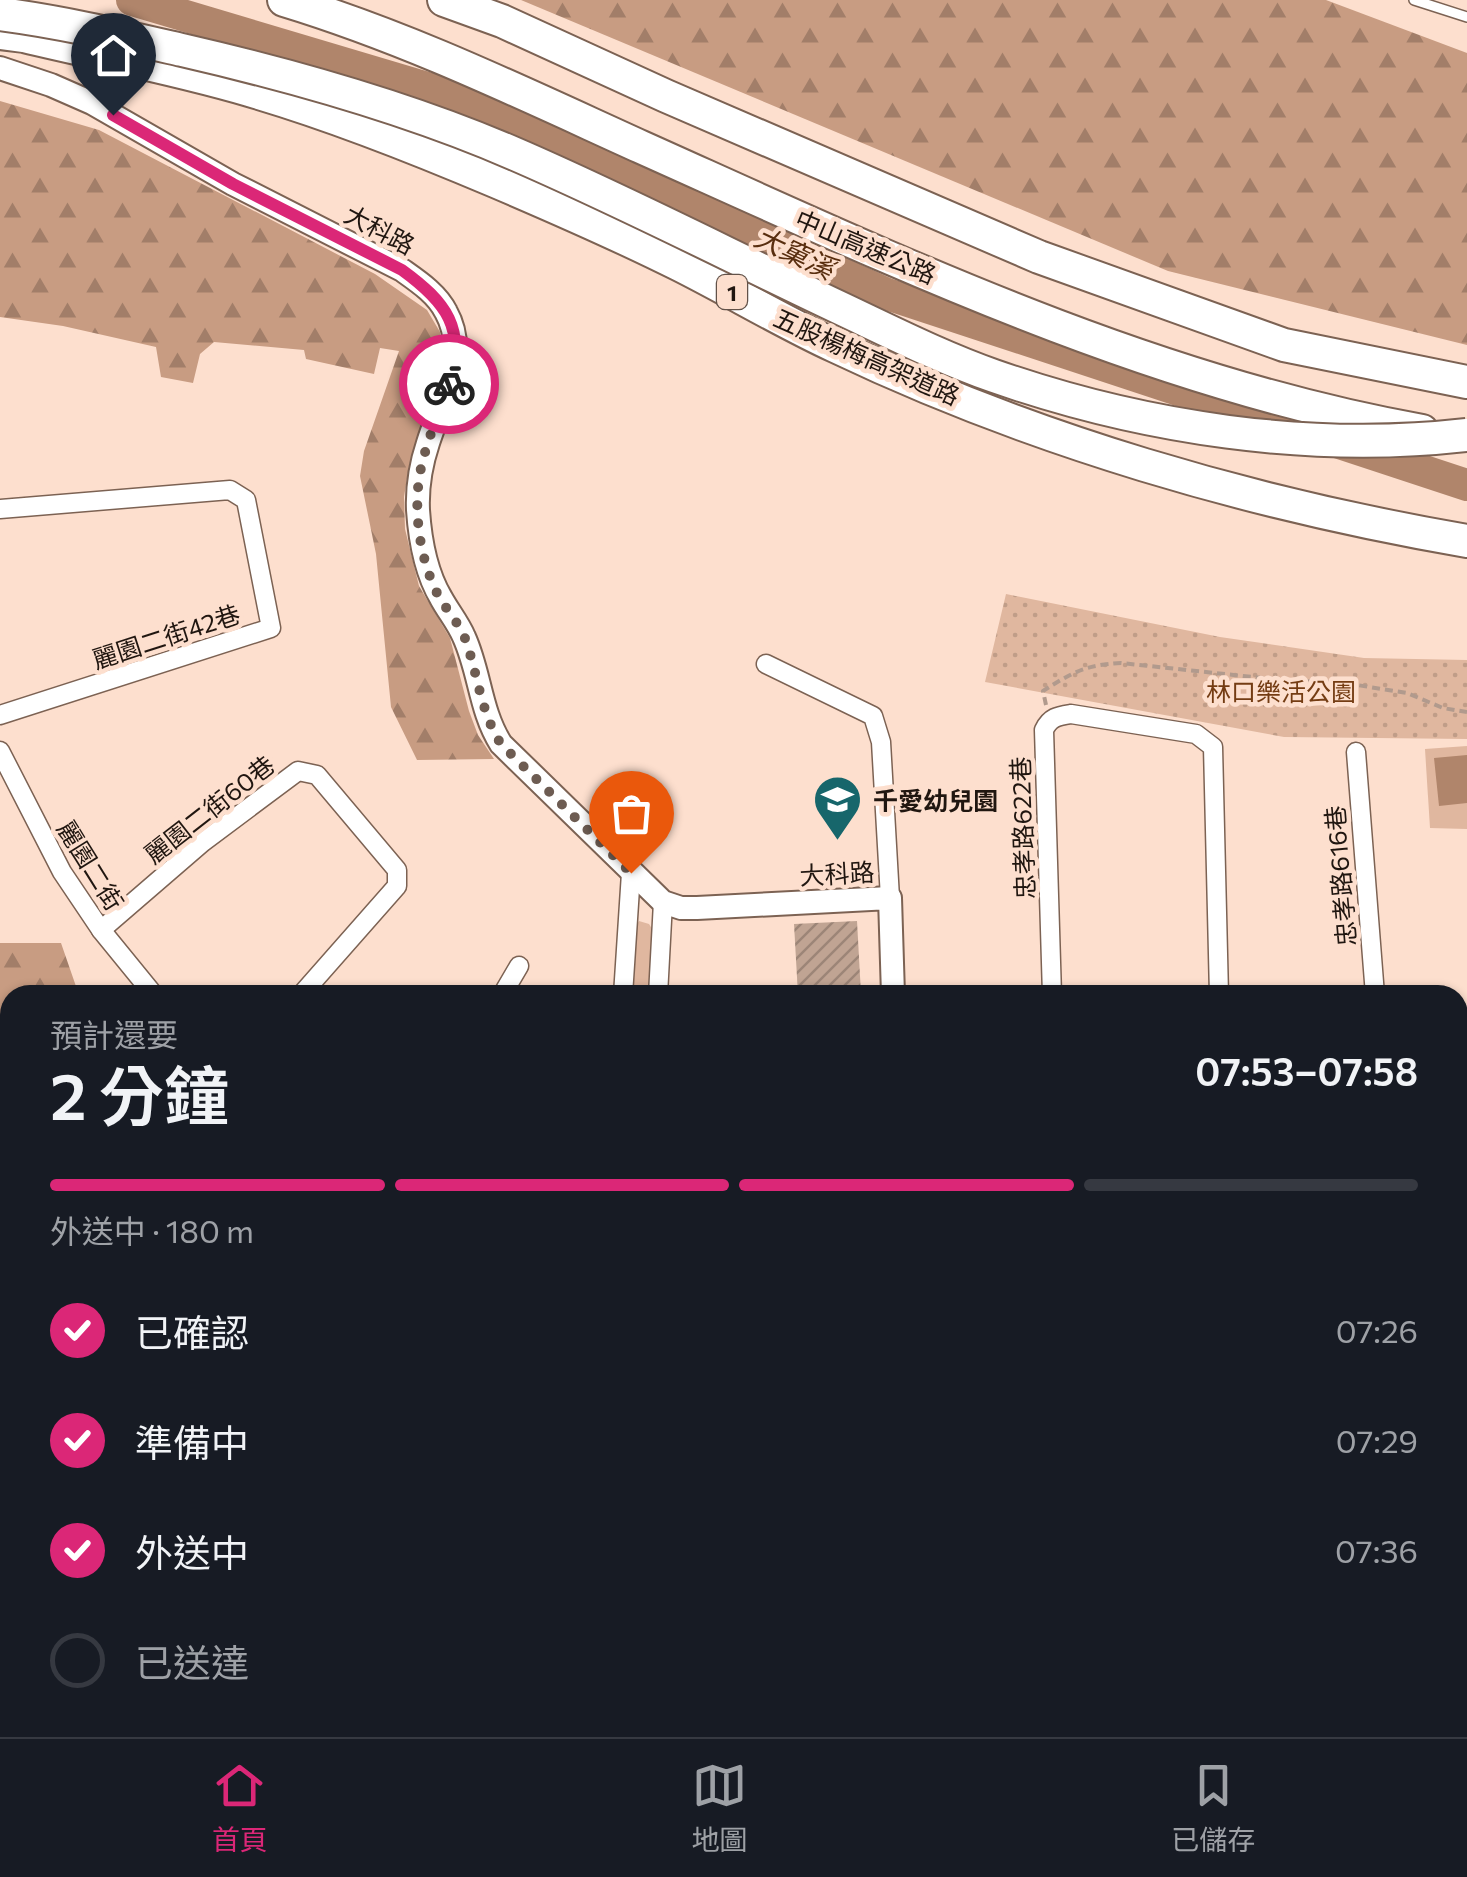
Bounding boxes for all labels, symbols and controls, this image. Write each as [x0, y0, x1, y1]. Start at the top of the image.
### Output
pin [71, 13, 156, 116]
icon: home [86, 28, 141, 83]
street label: 大科路 [340, 198, 420, 260]
street label: 中山高速公路 [791, 203, 941, 289]
water label: 大窠溪 [750, 219, 844, 287]
road number: 1 [717, 275, 747, 309]
street label: 五股楊梅高架道路 [770, 302, 964, 410]
courier [399, 334, 499, 434]
icon: bike [422, 357, 477, 412]
street label: 麗園二街42巷 [88, 598, 244, 674]
park label: 林口樂活公園 [1206, 676, 1356, 706]
street label: 麗園二街60巷 [138, 749, 280, 869]
street label: 忠孝路622巷 [1005, 756, 1039, 900]
pin [589, 771, 674, 874]
school or university icon: 千愛幼兒園 [812, 774, 864, 842]
place label: 千愛幼兒園 [873, 785, 998, 815]
icon: bag [604, 786, 659, 841]
street label: 忠孝路616巷 [1319, 804, 1361, 948]
street label: 麗園二街 [52, 815, 130, 915]
street label: 大科路 [799, 856, 875, 890]
text: 預計還要 [50, 1014, 178, 1054]
text: 07:53–07:58 [1195, 1047, 1418, 1094]
text: 2 分鐘 [50, 1054, 229, 1133]
text: 外送中 · 180 m [50, 1210, 254, 1250]
icon: check [50, 1303, 105, 1358]
text: 已確認 [135, 1308, 249, 1355]
text: 07:26 [1336, 1310, 1418, 1350]
icon: check [50, 1413, 105, 1468]
text: 準備中 [135, 1418, 249, 1465]
text: 07:29 [1336, 1420, 1418, 1460]
icon: check [50, 1523, 105, 1578]
text: 外送中 [135, 1528, 249, 1575]
text: 07:36 [1335, 1530, 1418, 1570]
text: 已送達 [135, 1638, 249, 1685]
tab: 首頁 [212, 1758, 268, 1858]
tab: 地圖 [691, 1758, 747, 1858]
tab: 已儲存 [1171, 1758, 1255, 1858]

